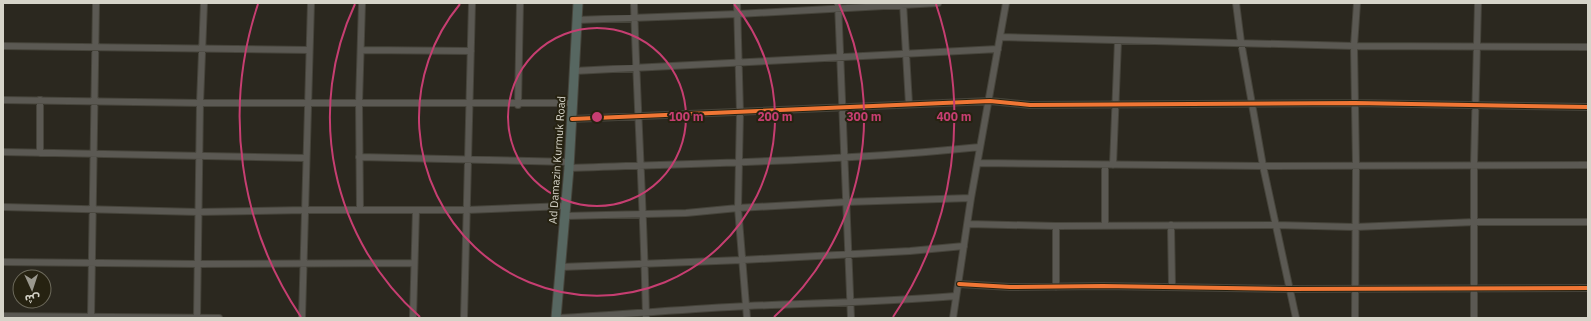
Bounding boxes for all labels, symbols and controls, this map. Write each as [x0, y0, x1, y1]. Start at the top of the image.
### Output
street label: Ad Damazin Kurmuk Road [546, 96, 568, 224]
text: 100 m [668, 109, 704, 124]
text: 200 m [757, 109, 793, 124]
text: 300 m [846, 109, 882, 124]
text: 400 m [936, 109, 972, 124]
centre of rings [590, 110, 604, 124]
north arrow [12, 269, 52, 309]
text: ش [25, 292, 40, 306]

